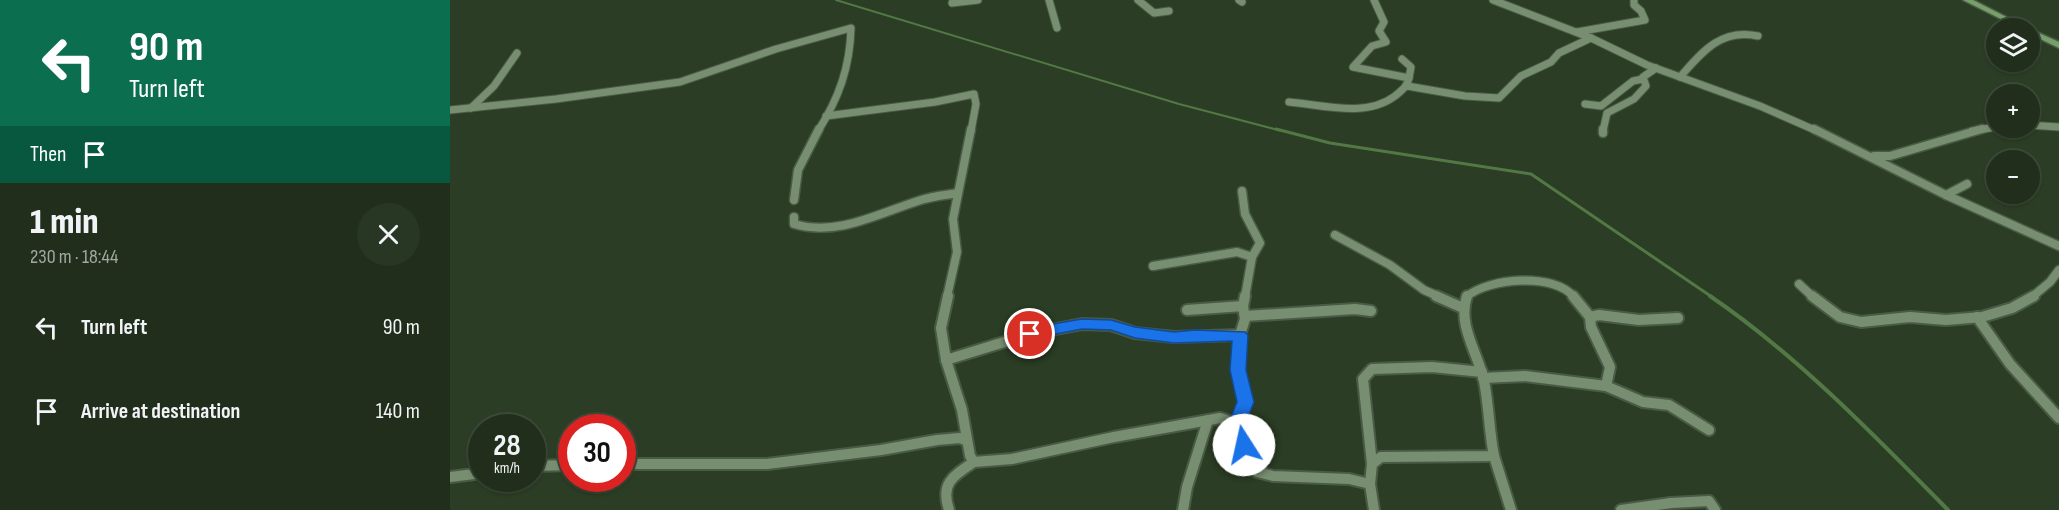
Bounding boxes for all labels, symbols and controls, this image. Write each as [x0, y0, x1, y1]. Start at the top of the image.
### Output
map controls [1986, 18, 2040, 204]
button: layers [1986, 18, 2040, 72]
text: 90 m [129, 22, 203, 73]
icon: left [30, 24, 108, 102]
text: Turn left [129, 73, 205, 105]
button: + [1986, 84, 2040, 138]
icon: arrive [78, 138, 111, 171]
text: Then [30, 141, 66, 168]
button: − [1986, 150, 2040, 204]
text: 1 min [30, 201, 98, 244]
button: close [357, 203, 420, 266]
text: 230 m · 18:44 [30, 245, 118, 269]
pin [1004, 308, 1055, 359]
icon: left [30, 311, 63, 344]
text: Turn left [81, 314, 147, 341]
text: 90 m [383, 314, 420, 341]
icon: arrive [1013, 317, 1046, 350]
icon: arrive [30, 395, 63, 428]
text: Arrive at destination [81, 398, 240, 425]
text: 140 m [376, 398, 420, 425]
position arrow [1212, 413, 1276, 477]
speed limit sign: 30 [558, 414, 636, 492]
text: 28 [493, 428, 521, 464]
text: km/h [494, 459, 520, 478]

